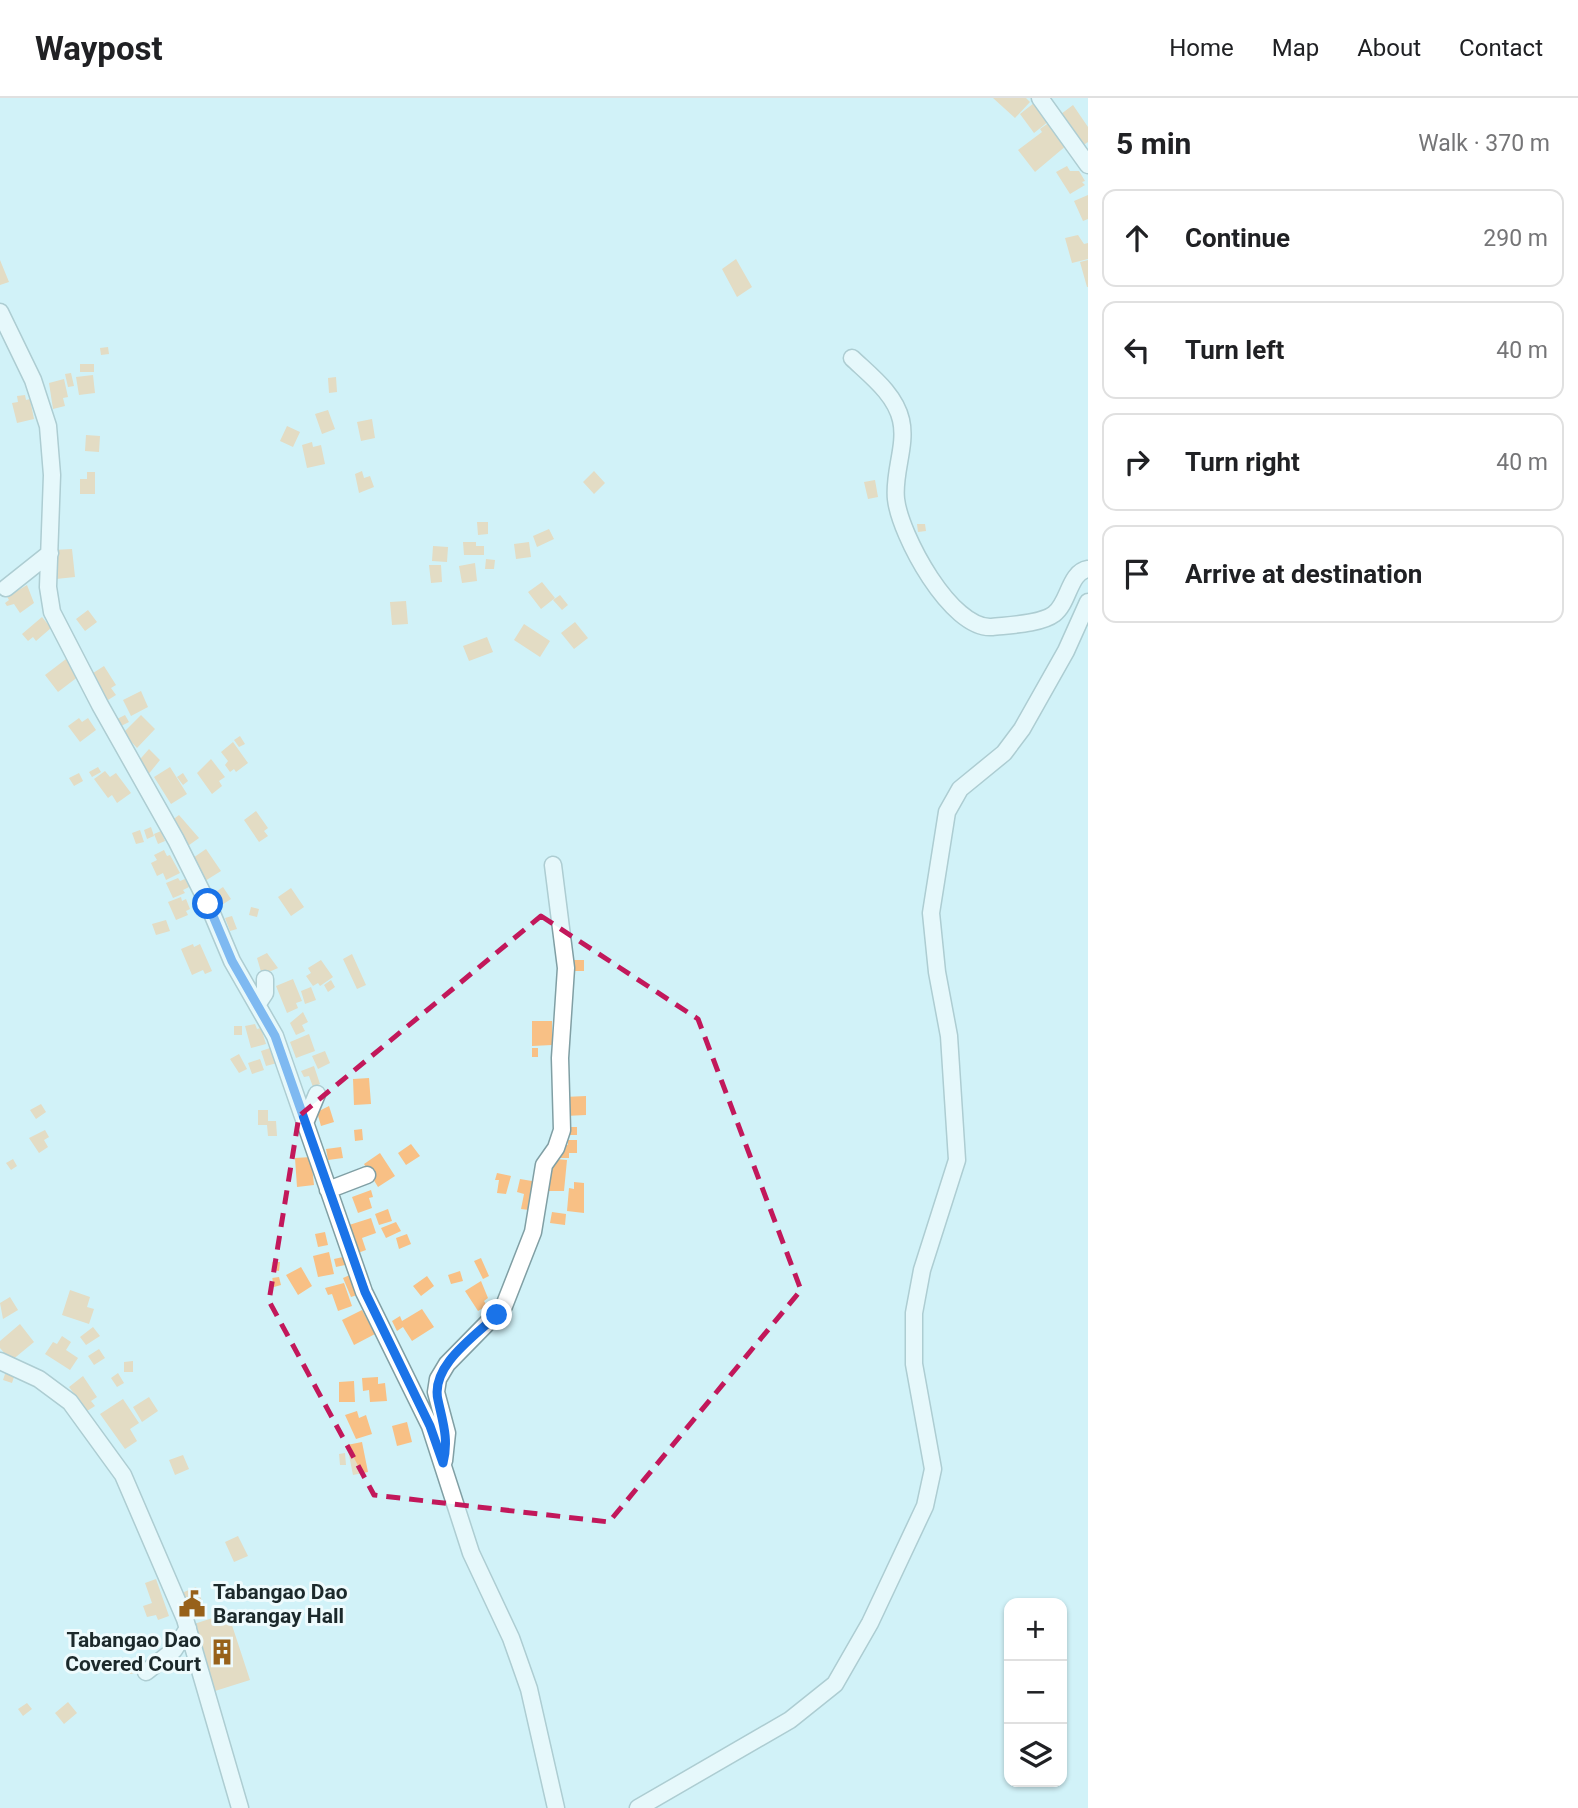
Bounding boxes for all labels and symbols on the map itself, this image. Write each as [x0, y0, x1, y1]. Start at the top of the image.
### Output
route start [192, 888, 223, 919]
route end [481, 1299, 512, 1330]
place label: Tabangao Dao Barangay Hall [213, 1580, 348, 1628]
public building icon: Tabangao Dao Barangay Hall [177, 1589, 207, 1619]
place label: Tabangao Dao Covered Court [65, 1628, 201, 1676]
building icon: Tabangao Dao Covered Court [207, 1637, 237, 1667]

